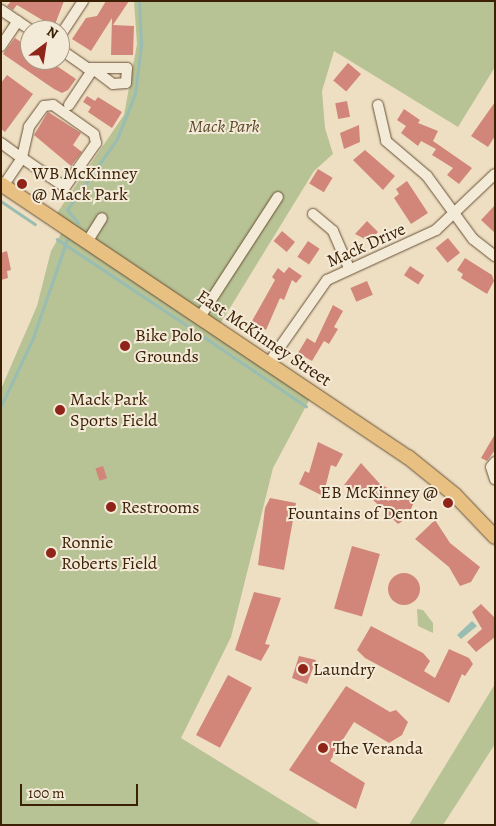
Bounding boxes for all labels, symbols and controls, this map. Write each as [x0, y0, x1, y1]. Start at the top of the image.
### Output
north arrow [20, 20, 70, 70]
text: N [43, 22, 62, 43]
park label: Mack Park [188, 115, 260, 137]
place label: WB McKinney @ Mack Park [32, 163, 137, 205]
marker: WB McKinney @ Mack Park [16, 178, 28, 190]
street label: Mack Drive [323, 218, 409, 272]
street label: East McKinney Street [193, 285, 335, 391]
place label: Bike Polo Grounds [135, 325, 202, 368]
marker: Bike Polo Grounds [119, 340, 131, 352]
place label: Mack Park Sports Field [70, 389, 158, 432]
marker: Mack Park Sports Field [54, 404, 66, 416]
place label: EB McKinney @ Fountains of Denton [287, 482, 438, 524]
place label: Restrooms [121, 496, 200, 518]
marker: EB McKinney @ Fountains of Denton [442, 497, 454, 509]
marker: Restrooms [105, 501, 117, 513]
place label: Ronnie Roberts Field [61, 532, 157, 574]
marker: Ronnie Roberts Field [45, 547, 57, 559]
place label: Laundry [313, 658, 375, 680]
marker: Laundry [297, 663, 309, 675]
place label: The Veranda [333, 737, 423, 759]
marker: The Veranda [317, 742, 329, 754]
scale bar [22, 774, 140, 806]
text: 100 m [28, 783, 65, 803]

